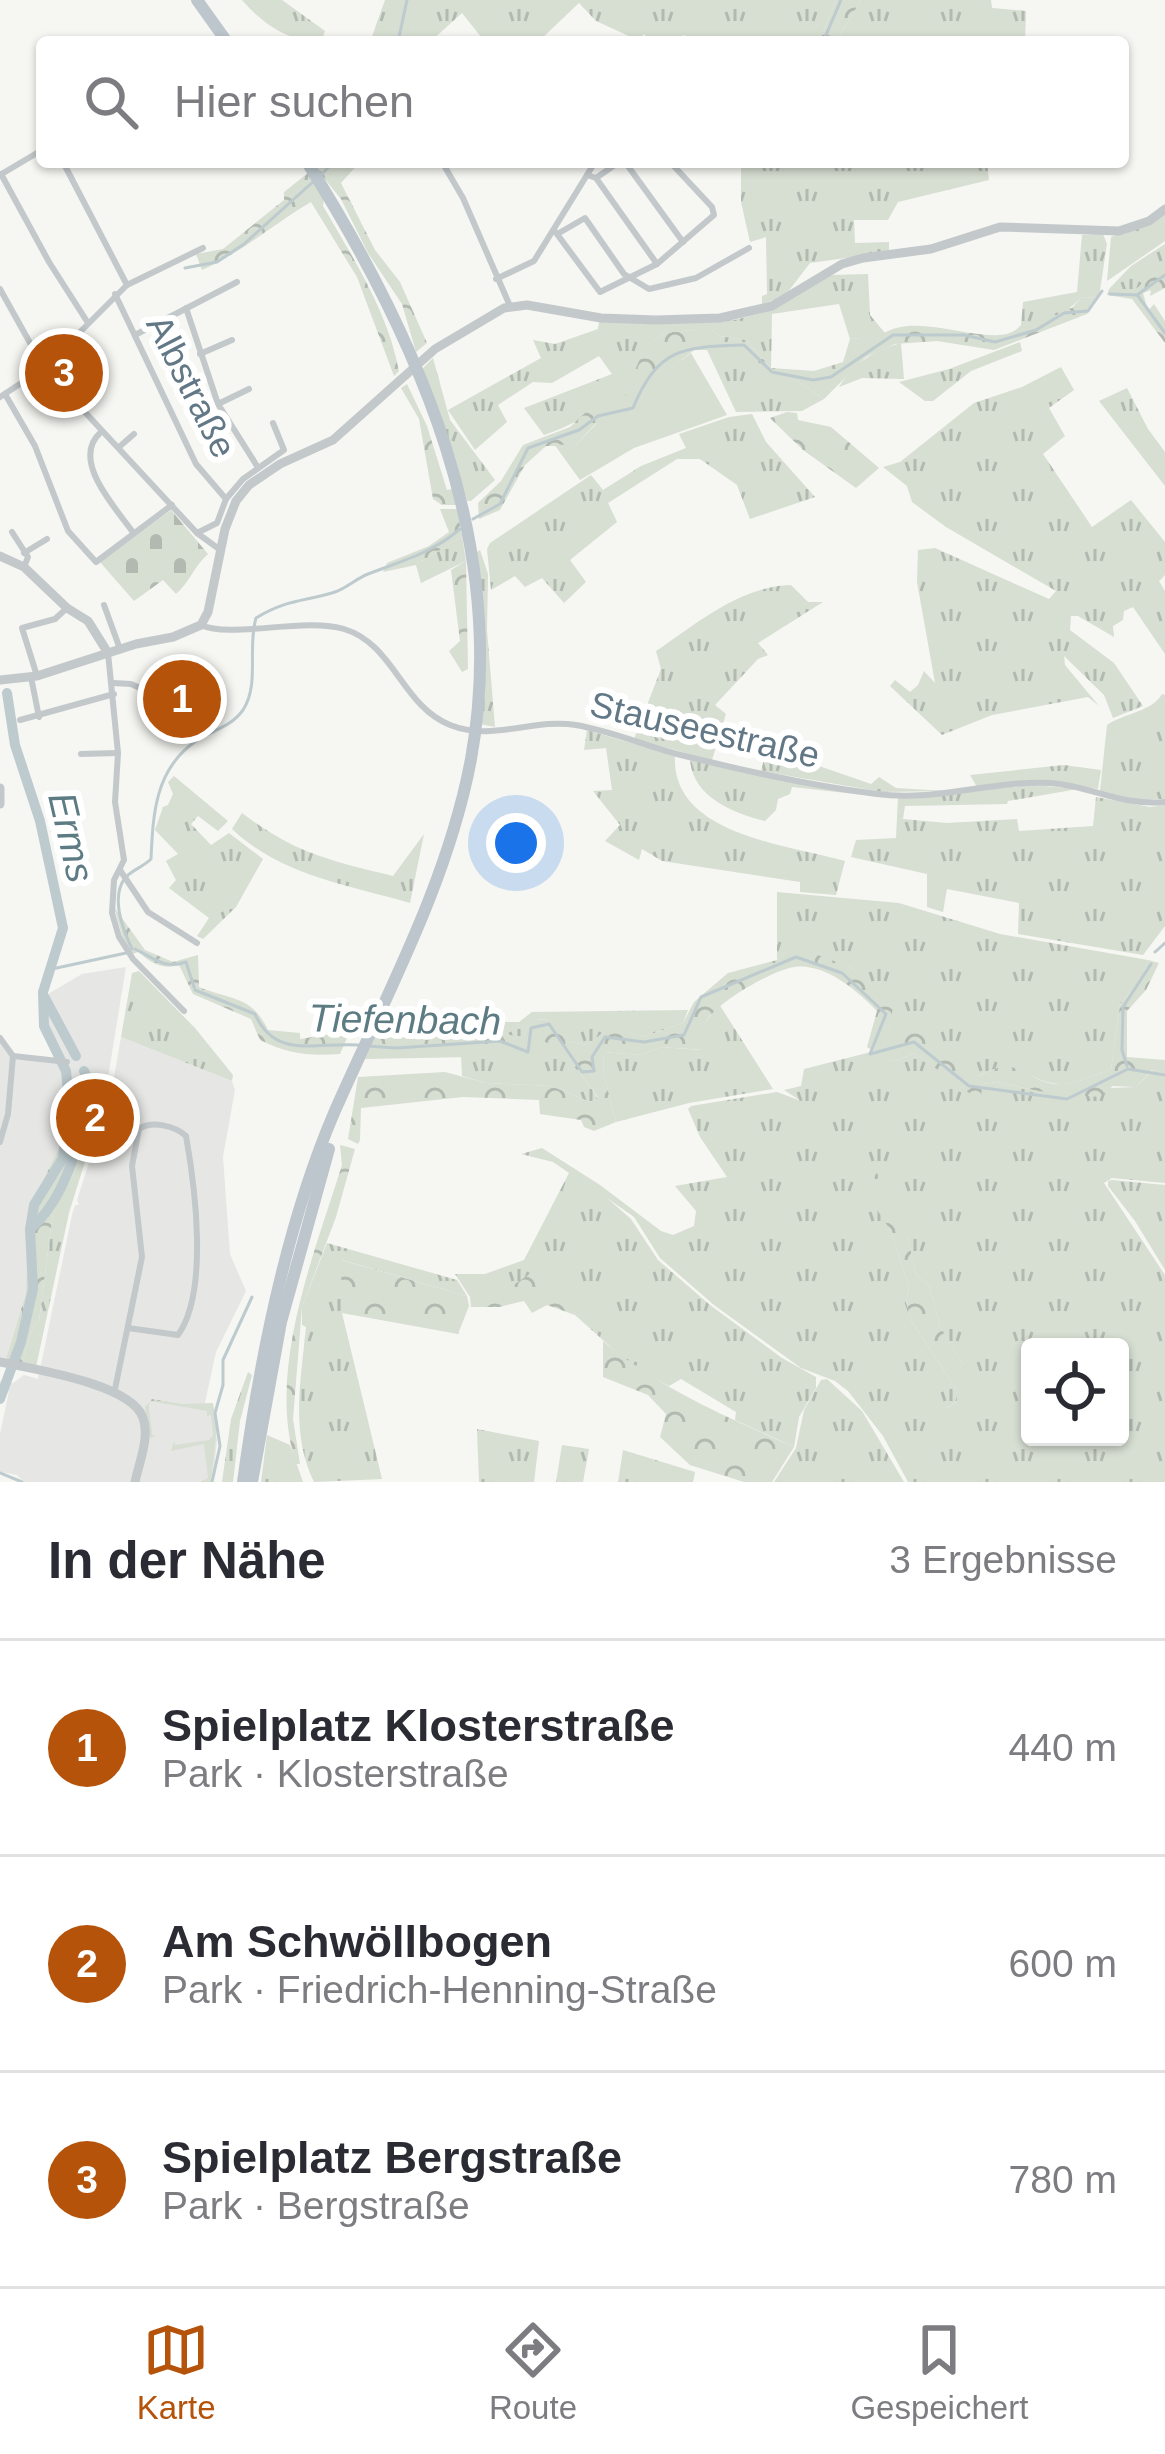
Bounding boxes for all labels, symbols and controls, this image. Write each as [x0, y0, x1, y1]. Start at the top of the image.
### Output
search box [36, 36, 1129, 168]
icon: search [78, 69, 144, 135]
text: Hier suchen [174, 76, 414, 127]
street label: Albstraße [138, 308, 245, 464]
pin: 3 [25, 328, 103, 418]
pin: 1 [143, 654, 221, 744]
street label: Stauseestraße [586, 683, 824, 776]
water label: Erms [40, 788, 103, 886]
your location [486, 813, 546, 873]
water label: Tiefenbach [308, 996, 502, 1043]
pin: 2 [56, 1073, 134, 1163]
map controls [1021, 1338, 1129, 1446]
button: locate [1021, 1338, 1129, 1446]
text: In der Nähe [48, 1532, 326, 1589]
text: 3 Ergebnisse [889, 1538, 1117, 1581]
text: Spielplatz Klosterstraße [162, 1700, 675, 1751]
text: 1 [76, 1726, 98, 1769]
text: 440 m [1009, 1726, 1117, 1769]
text: Park · Klosterstraße [162, 1752, 509, 1795]
text: Am Schwöllbogen [162, 1916, 552, 1967]
text: 2 [76, 1942, 98, 1985]
text: 600 m [1009, 1942, 1117, 1985]
text: Park · Friedrich-Henning-Straße [162, 1968, 717, 2011]
text: Spielplatz Bergstraße [162, 2132, 622, 2183]
text: 3 [76, 2158, 98, 2201]
text: 780 m [1009, 2158, 1117, 2201]
text: Park · Bergstraße [162, 2184, 470, 2227]
tab: Karte [137, 2317, 216, 2427]
tab: Route [489, 2317, 577, 2427]
tab: Gespeichert [850, 2317, 1028, 2427]

